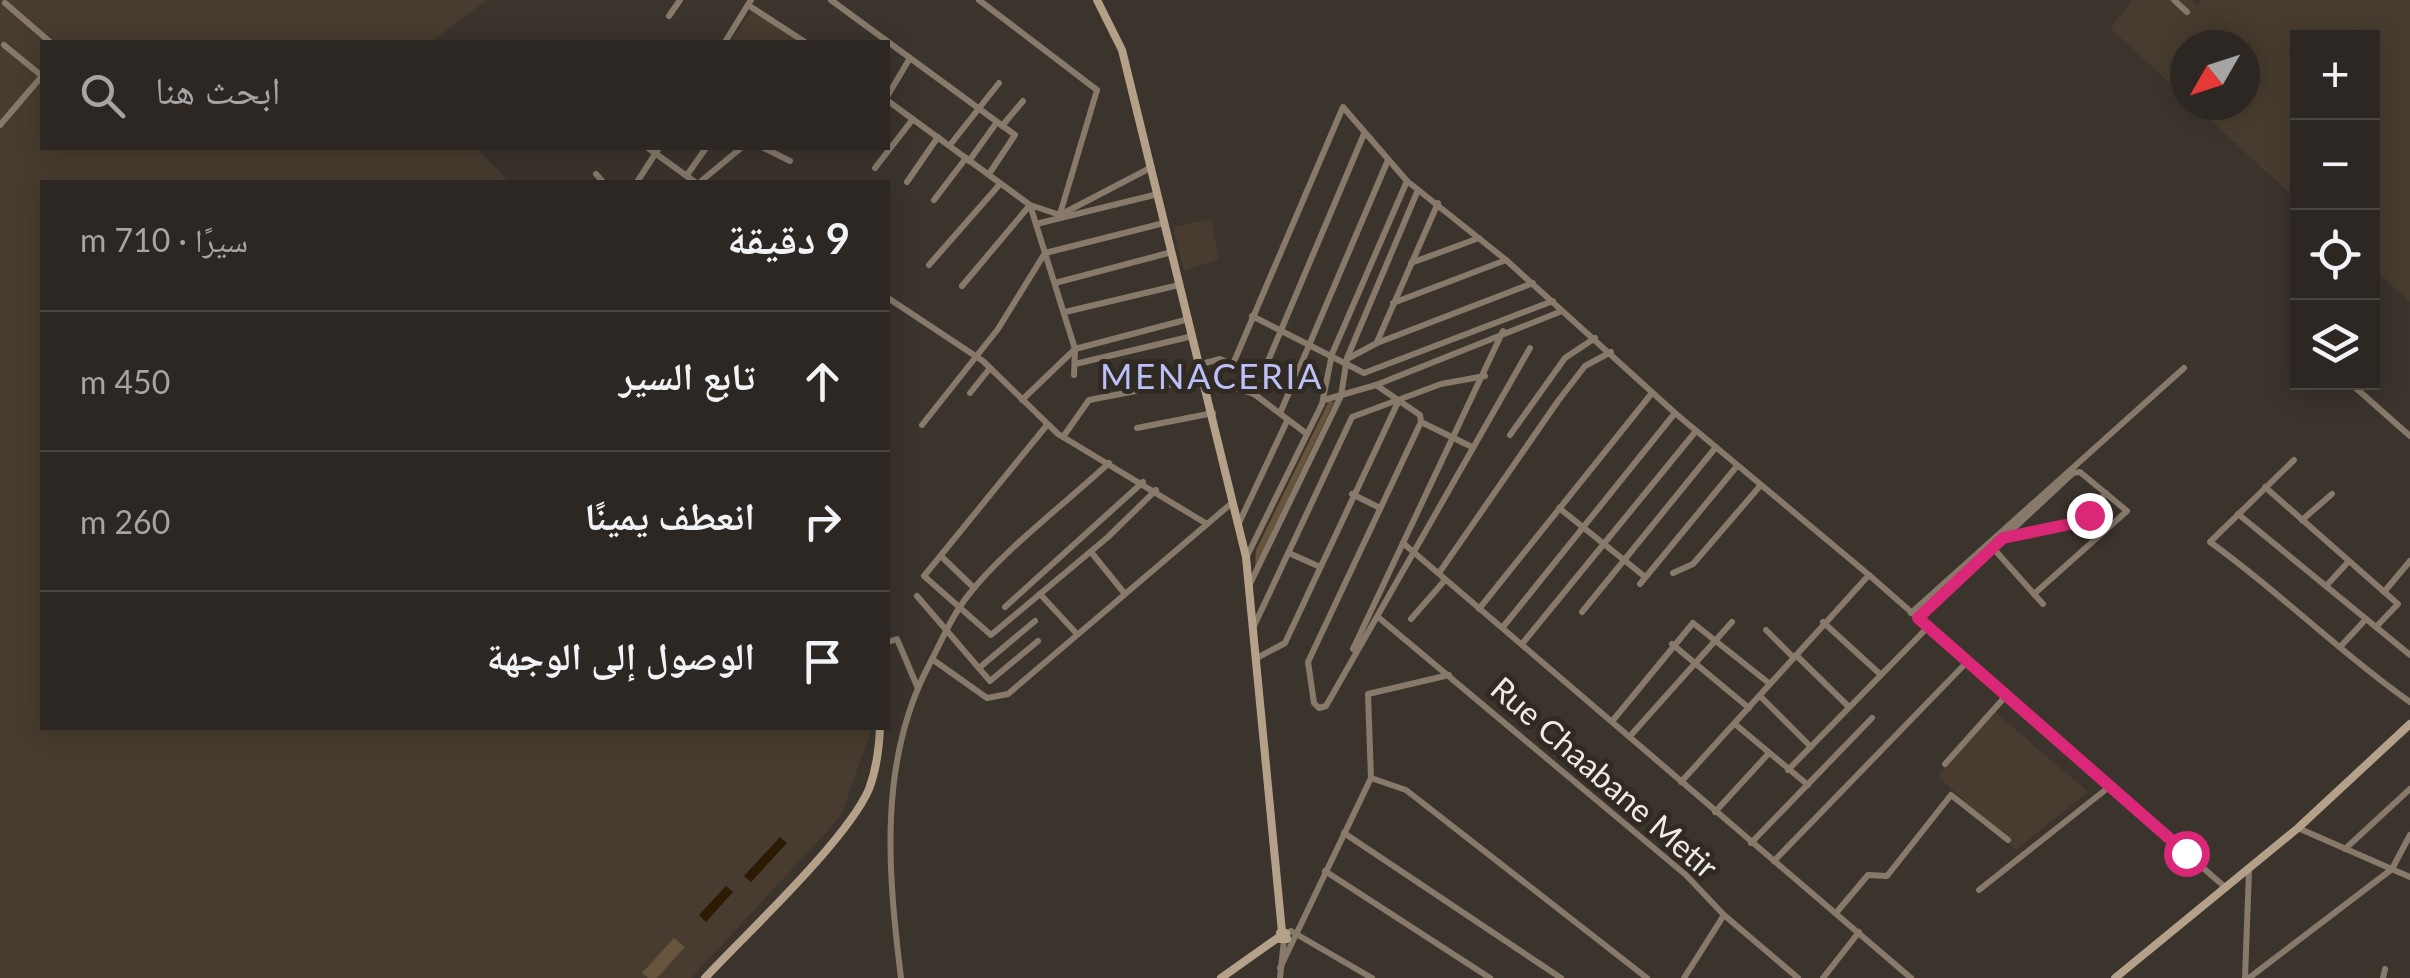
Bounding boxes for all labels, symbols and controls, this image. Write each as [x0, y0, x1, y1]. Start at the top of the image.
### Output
north arrow [2170, 30, 2260, 120]
map controls [2290, 30, 2380, 390]
button: + [2290, 30, 2380, 120]
search box [40, 40, 890, 150]
text: ابحث هنا [155, 66, 281, 112]
icon: search [75, 68, 130, 123]
button: − [2290, 120, 2380, 210]
button: locate [2290, 210, 2380, 300]
text: 9 دقيقة [727, 213, 850, 263]
text: سيرًا · 710 m [80, 220, 248, 259]
button: layers [2290, 300, 2380, 390]
text: تابع السير [619, 352, 755, 398]
icon: ahead [795, 354, 850, 409]
district label: MENACERIA [1100, 354, 1324, 396]
text: 450 m [80, 362, 170, 401]
text: انعطف يمينًا [585, 492, 755, 538]
route end [2067, 493, 2113, 539]
icon: right [795, 494, 850, 549]
text: 260 m [80, 502, 170, 541]
text: الوصول إلى الوجهة [487, 632, 755, 678]
icon: arrive [795, 634, 850, 689]
street label: Rue Chaabane Metir [1484, 668, 1727, 886]
route start [2164, 831, 2210, 877]

